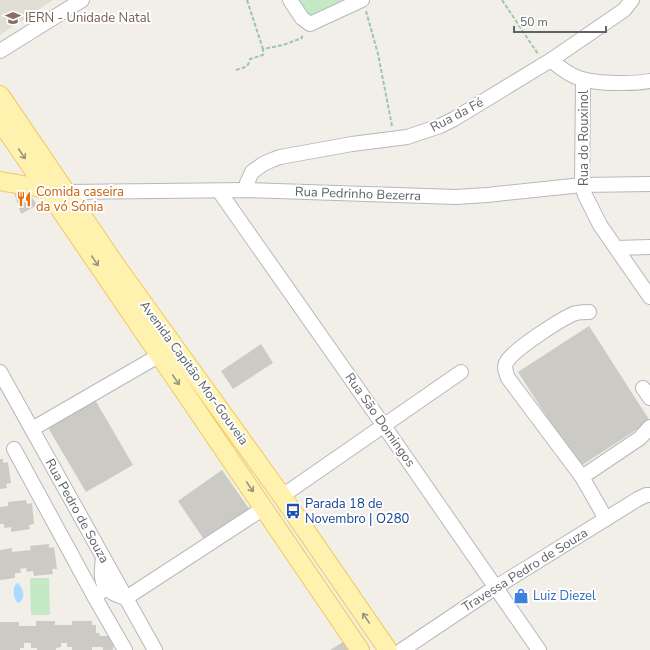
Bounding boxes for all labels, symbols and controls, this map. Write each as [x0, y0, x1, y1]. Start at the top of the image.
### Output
scale bar [514, 8, 606, 34]
school or university icon: IERN - Unidade Natal [4, 9, 22, 27]
place label: IERN - Unidade Natal [25, 9, 151, 27]
text: 50 m [520, 14, 548, 30]
street label: Rua do Rouxinol [575, 90, 593, 186]
street label: Rua da Fé [427, 93, 487, 137]
one-way arrow [18, 148, 26, 159]
place label: Comida caseira da vó Sónia [36, 183, 124, 216]
street label: Rua Pedrinho Bezerra [295, 183, 421, 205]
restaurant icon: Comida caseira da vó Sónia [15, 190, 33, 208]
one-way arrow [91, 255, 99, 266]
street label: Avenida Capitão Mor-Gouveia [135, 297, 253, 449]
street label: Rua São Domingos [341, 369, 419, 471]
one-way arrow [172, 374, 180, 385]
street label: Rua Pedro de Souza [41, 455, 113, 567]
one-way arrow [246, 481, 254, 492]
place label: Parada 18 de Novembro | O280 [305, 495, 409, 528]
bus stop icon: Parada 18 de Novembro | O280 [284, 502, 302, 520]
street label: Travessa Pedro de Souza [459, 524, 591, 616]
shop icon: Luiz Diezel [512, 587, 530, 605]
place label: Luiz Diezel [533, 587, 596, 605]
one-way arrow [362, 613, 370, 624]

